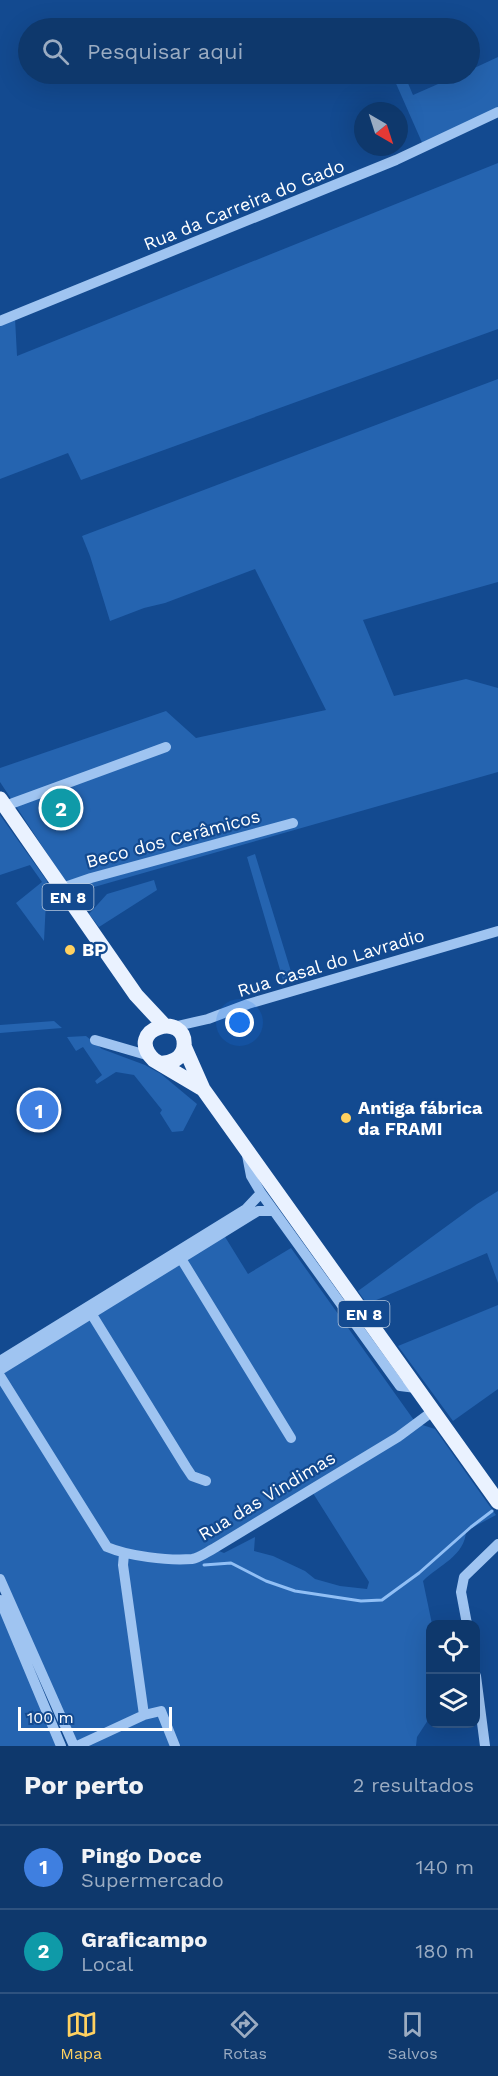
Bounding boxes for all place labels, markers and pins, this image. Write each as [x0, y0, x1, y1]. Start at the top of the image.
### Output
pin: 2 [42, 786, 80, 830]
place label: BP [82, 939, 106, 960]
marker: BP [63, 943, 77, 957]
pin: 1 [20, 1088, 58, 1132]
place label: Antiga fábrica da FRAMI [358, 1097, 483, 1139]
marker: Antiga fábrica da FRAMI [339, 1111, 353, 1125]

